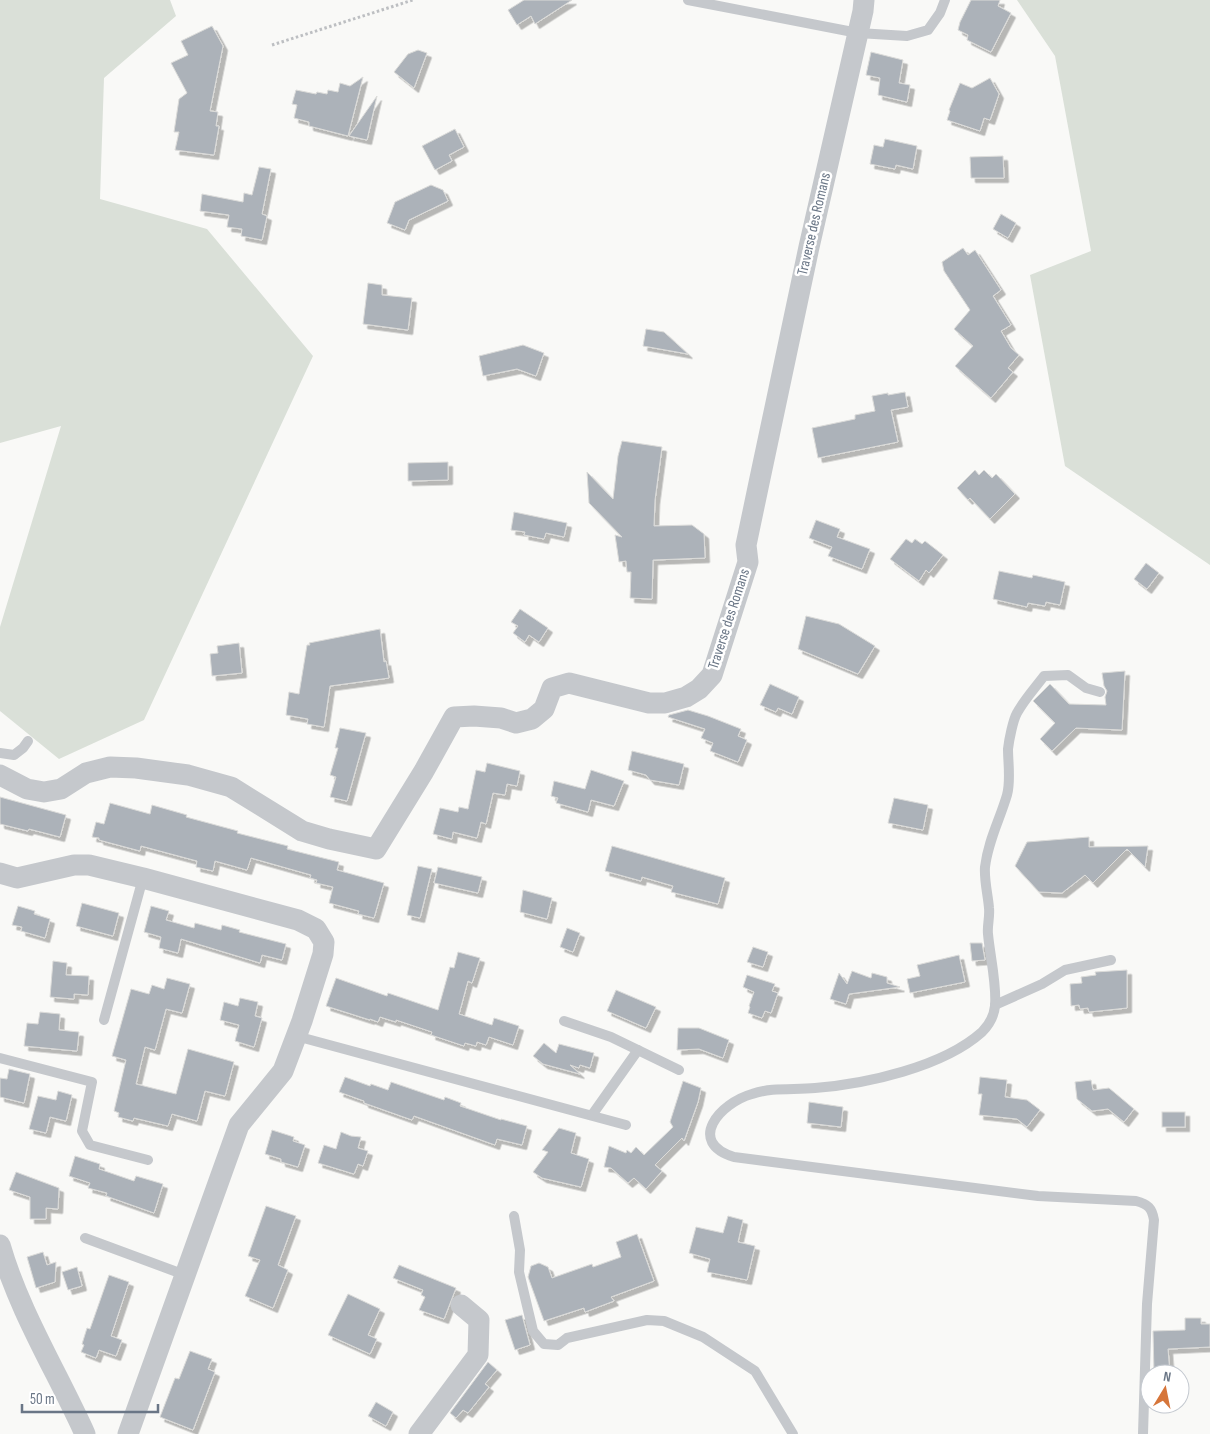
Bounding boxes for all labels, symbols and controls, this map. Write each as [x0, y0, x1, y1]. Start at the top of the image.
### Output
street label: Traverse des Romans [793, 171, 835, 277]
street label: Traverse des Romans [704, 566, 754, 672]
north arrow [1140, 1364, 1190, 1414]
text: N [1162, 1368, 1172, 1386]
scale bar [22, 1382, 159, 1414]
text: 50 m [30, 1390, 55, 1409]

